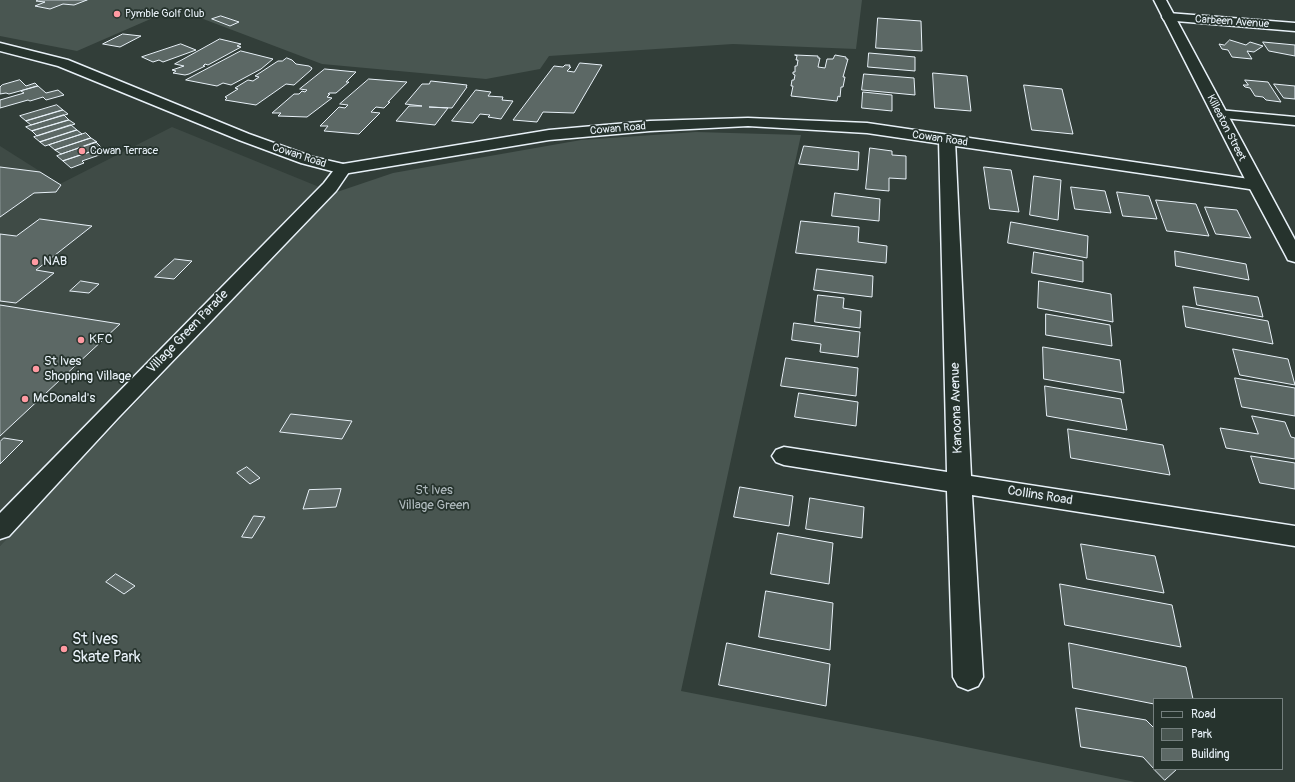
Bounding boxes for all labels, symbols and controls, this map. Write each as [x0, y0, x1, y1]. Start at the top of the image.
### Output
place label: Pymble Golf Club [125, 7, 204, 21]
marker: Pymble Golf Club [112, 9, 122, 19]
street label: Carbeen Avenue [1194, 13, 1270, 31]
street label: Killeaton Street [1204, 93, 1248, 163]
street label: Cowan Road [589, 120, 647, 138]
street label: Cowan Road [911, 129, 969, 149]
street label: Cowan Road [270, 141, 328, 171]
place label: Cowan Terrace [90, 144, 158, 158]
marker: Cowan Terrace [77, 146, 87, 156]
place label: NAB [43, 254, 67, 270]
marker: NAB [30, 257, 40, 267]
street label: Village Green Parade [144, 287, 232, 377]
place label: KFC [89, 332, 113, 348]
marker: KFC [76, 335, 86, 345]
place label: St Ives Shopping Village [44, 354, 131, 385]
street label: Kanoona Avenue [948, 362, 966, 454]
marker: St Ives Shopping Village [31, 364, 41, 374]
place label: McDonald's [33, 391, 95, 407]
marker: McDonald's [20, 394, 30, 404]
park label: St Ives Village Green [398, 483, 470, 514]
street label: Collins Road [1006, 483, 1074, 509]
place label: St Ives Skate Park [72, 630, 141, 668]
marker: St Ives Skate Park [59, 644, 69, 654]
legend [1153, 698, 1283, 770]
text: Road [1191, 707, 1216, 722]
text: Park [1191, 727, 1212, 742]
text: Building [1191, 747, 1230, 762]

